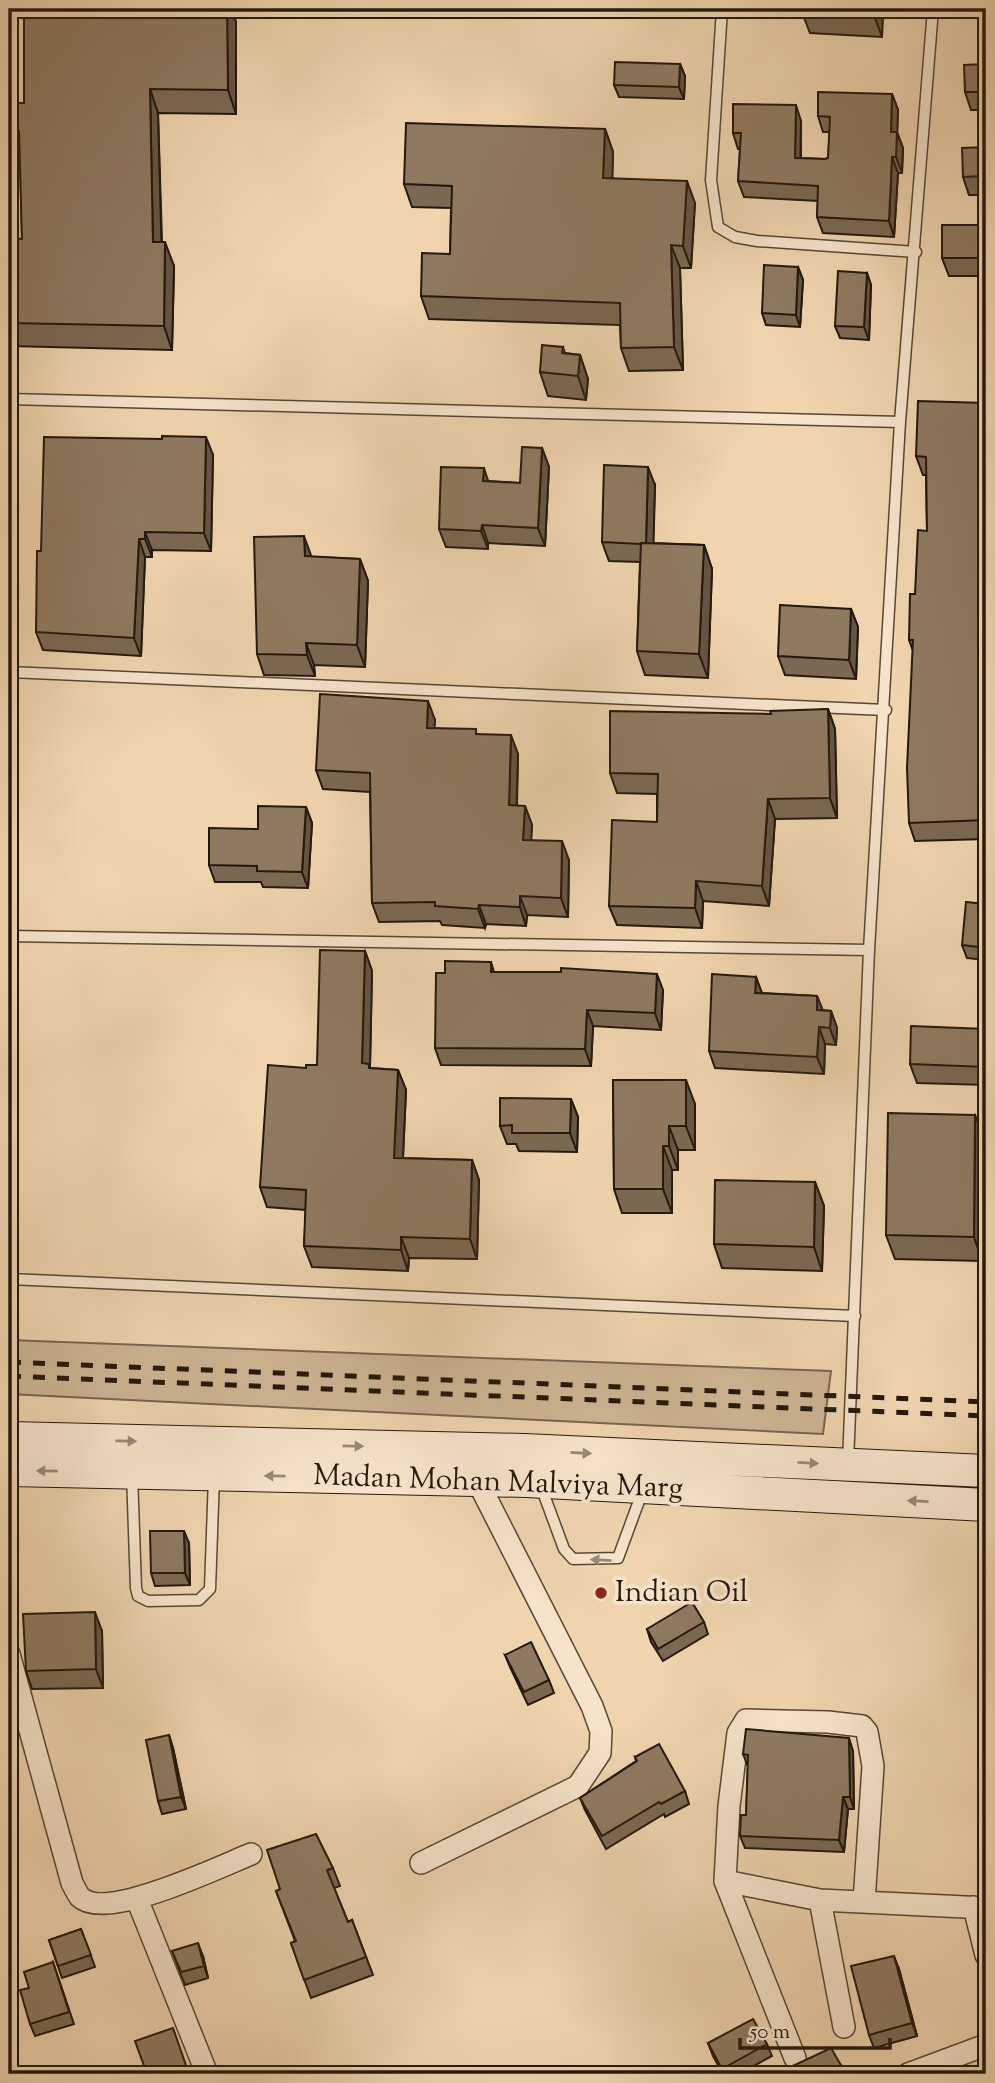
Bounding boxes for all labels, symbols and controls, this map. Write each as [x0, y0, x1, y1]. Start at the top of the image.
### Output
one-way arrow [115, 1435, 137, 1447]
one-way arrow [343, 1441, 365, 1452]
one-way arrow [570, 1447, 592, 1458]
street label: Madan Mohan Malviya Marg [312, 1455, 684, 1511]
one-way arrow [797, 1457, 819, 1468]
one-way arrow [36, 1465, 58, 1477]
one-way arrow [263, 1470, 285, 1482]
one-way arrow [907, 1496, 929, 1507]
one-way arrow [590, 1555, 612, 1566]
place label: Indian Oil [615, 1572, 748, 1615]
marker: Indian Oil [593, 1585, 609, 1601]
scale bar [740, 2006, 890, 2050]
text: 50 m [749, 2018, 790, 2048]

